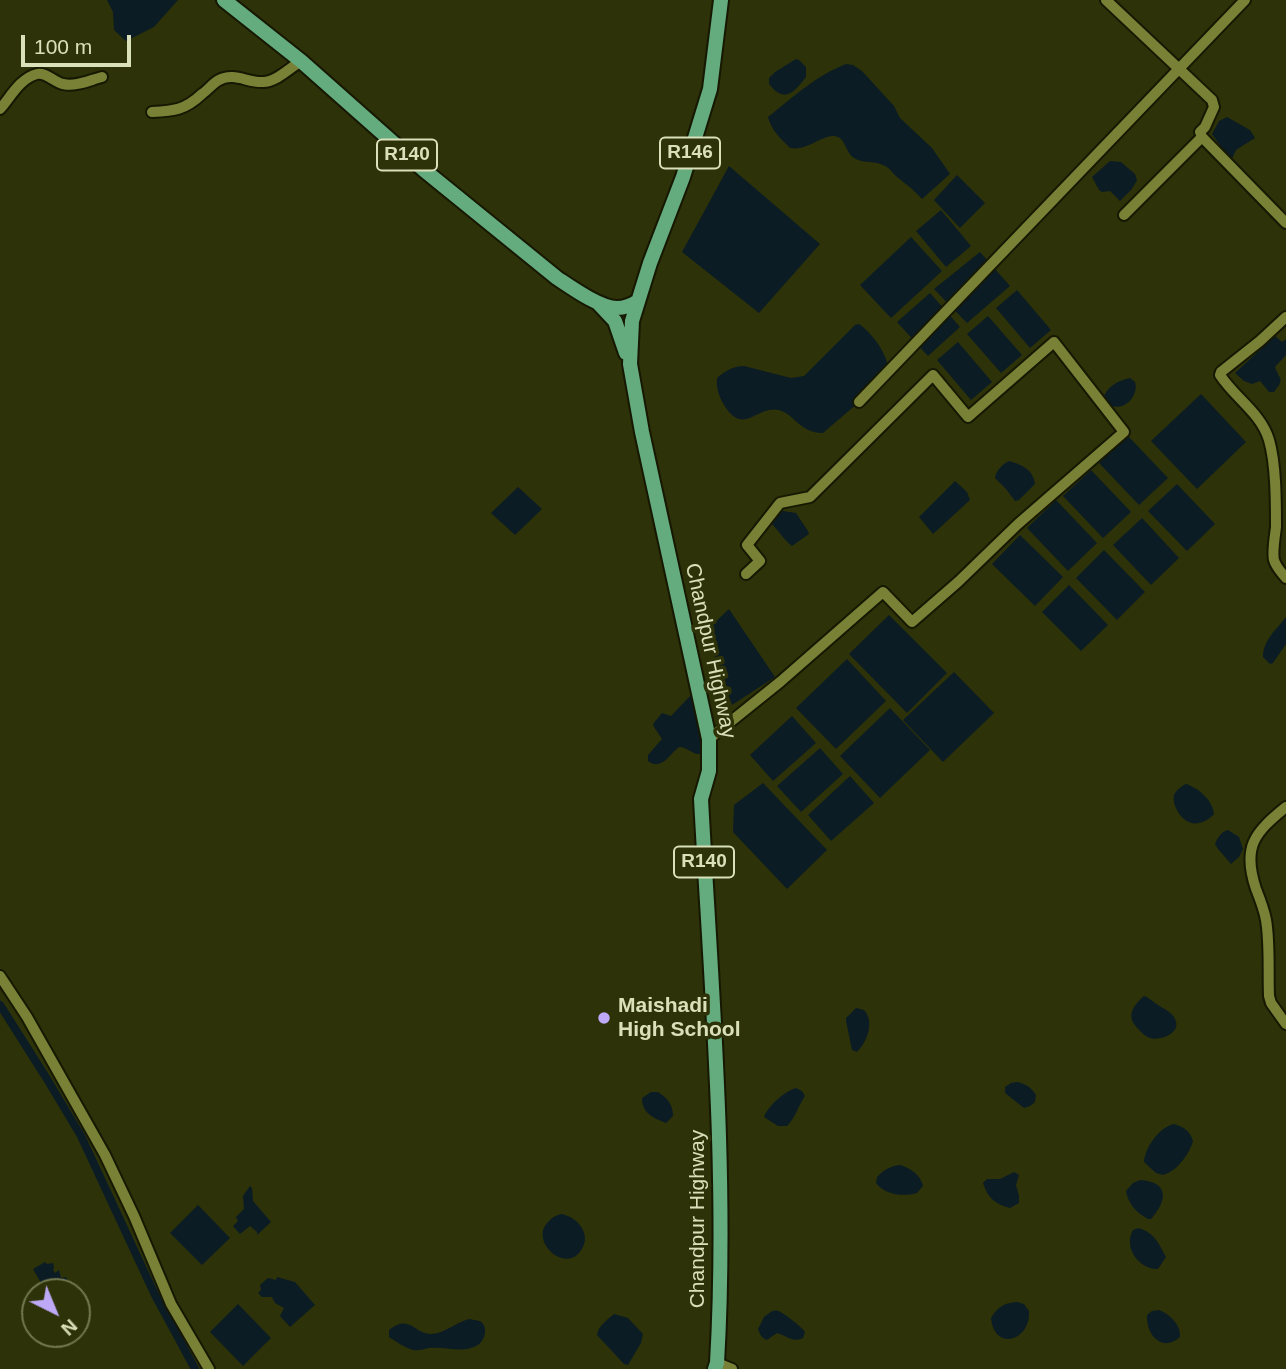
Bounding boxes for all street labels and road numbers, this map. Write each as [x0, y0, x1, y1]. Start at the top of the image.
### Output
road number: R146 [660, 138, 720, 168]
road number: R140 [377, 140, 437, 170]
street label: Chandpur Highway [679, 561, 741, 741]
road number: R140 [674, 846, 734, 877]
street label: Chandpur Highway [685, 1130, 711, 1308]

